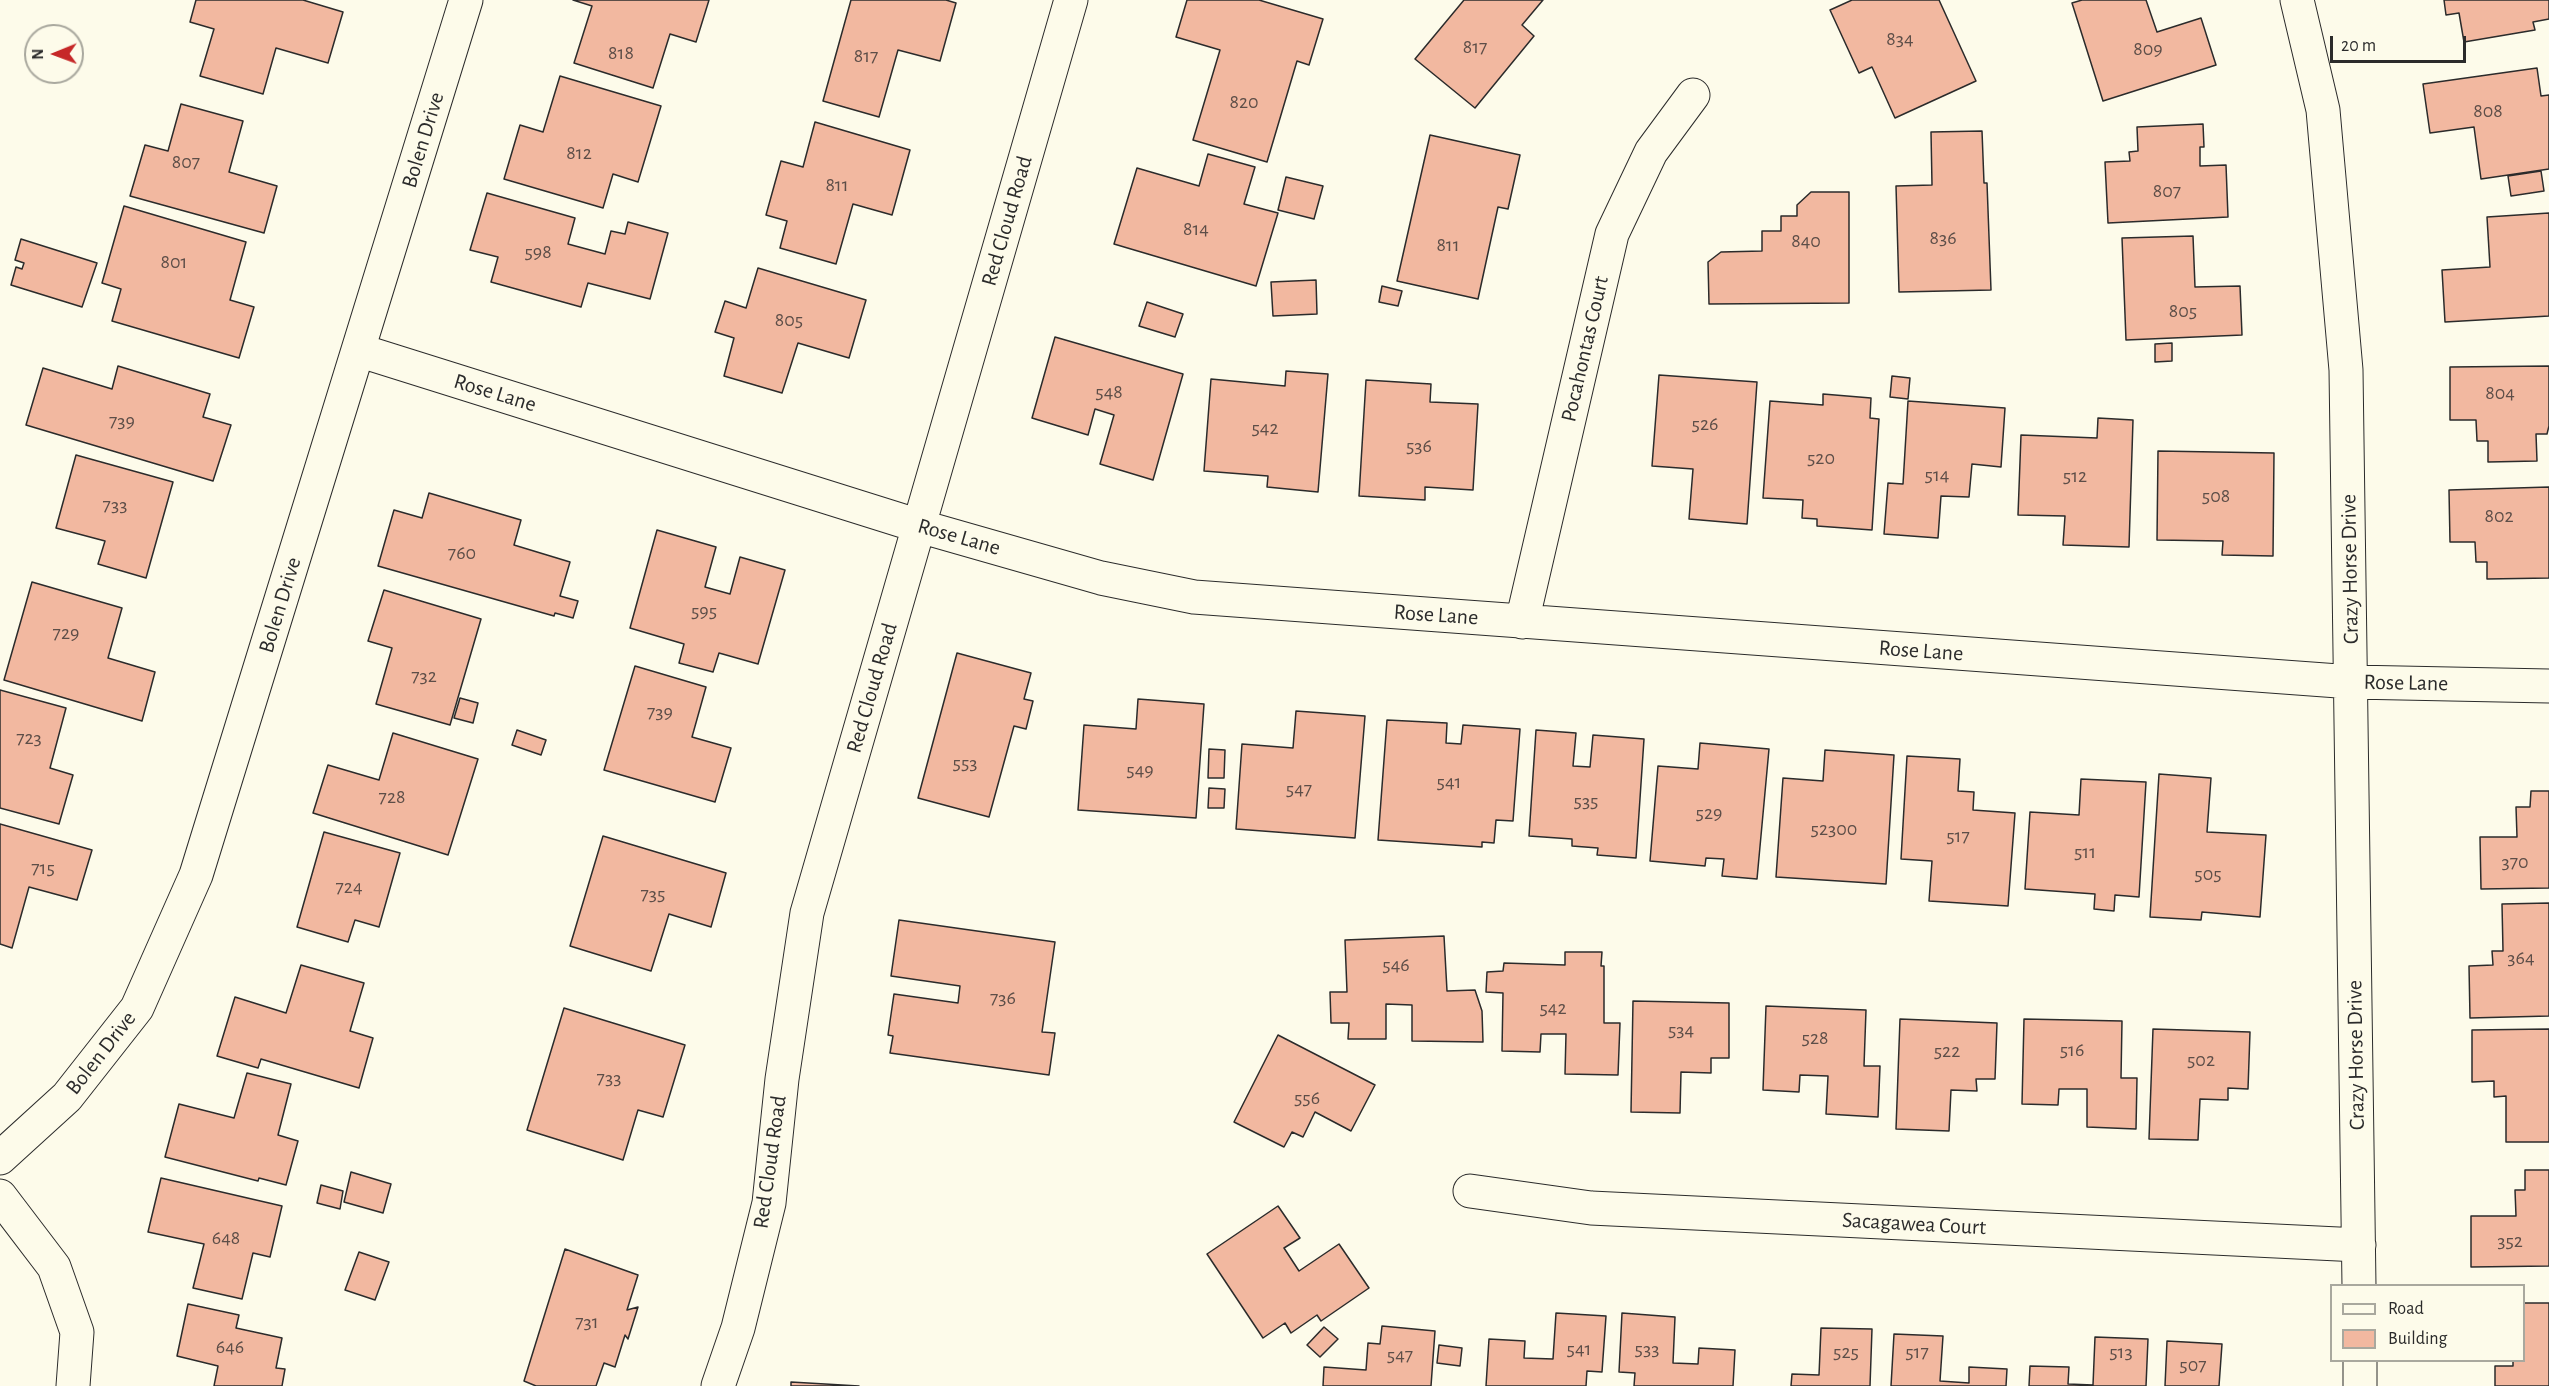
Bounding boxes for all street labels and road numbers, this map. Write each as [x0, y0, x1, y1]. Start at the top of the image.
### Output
street label: Bolen Drive [396, 89, 450, 191]
street label: Red Cloud Road [976, 153, 1038, 289]
street label: Pocahontas Court [1555, 273, 1615, 425]
street label: Rose Lane [451, 368, 539, 418]
street label: Crazy Horse Drive [2335, 494, 2365, 644]
street label: Rose Lane [915, 513, 1003, 561]
street label: Bolen Drive [253, 554, 307, 656]
street label: Rose Lane [1393, 599, 1479, 631]
street label: Red Cloud Road [841, 620, 903, 756]
street label: Rose Lane [1878, 635, 1964, 667]
street label: Rose Lane [2363, 669, 2449, 697]
street label: Crazy Horse Drive [2341, 980, 2371, 1130]
street label: Bolen Drive [60, 1006, 142, 1100]
street label: Red Cloud Road [748, 1094, 792, 1230]
street label: Sacagawea Court [1841, 1207, 1987, 1241]

